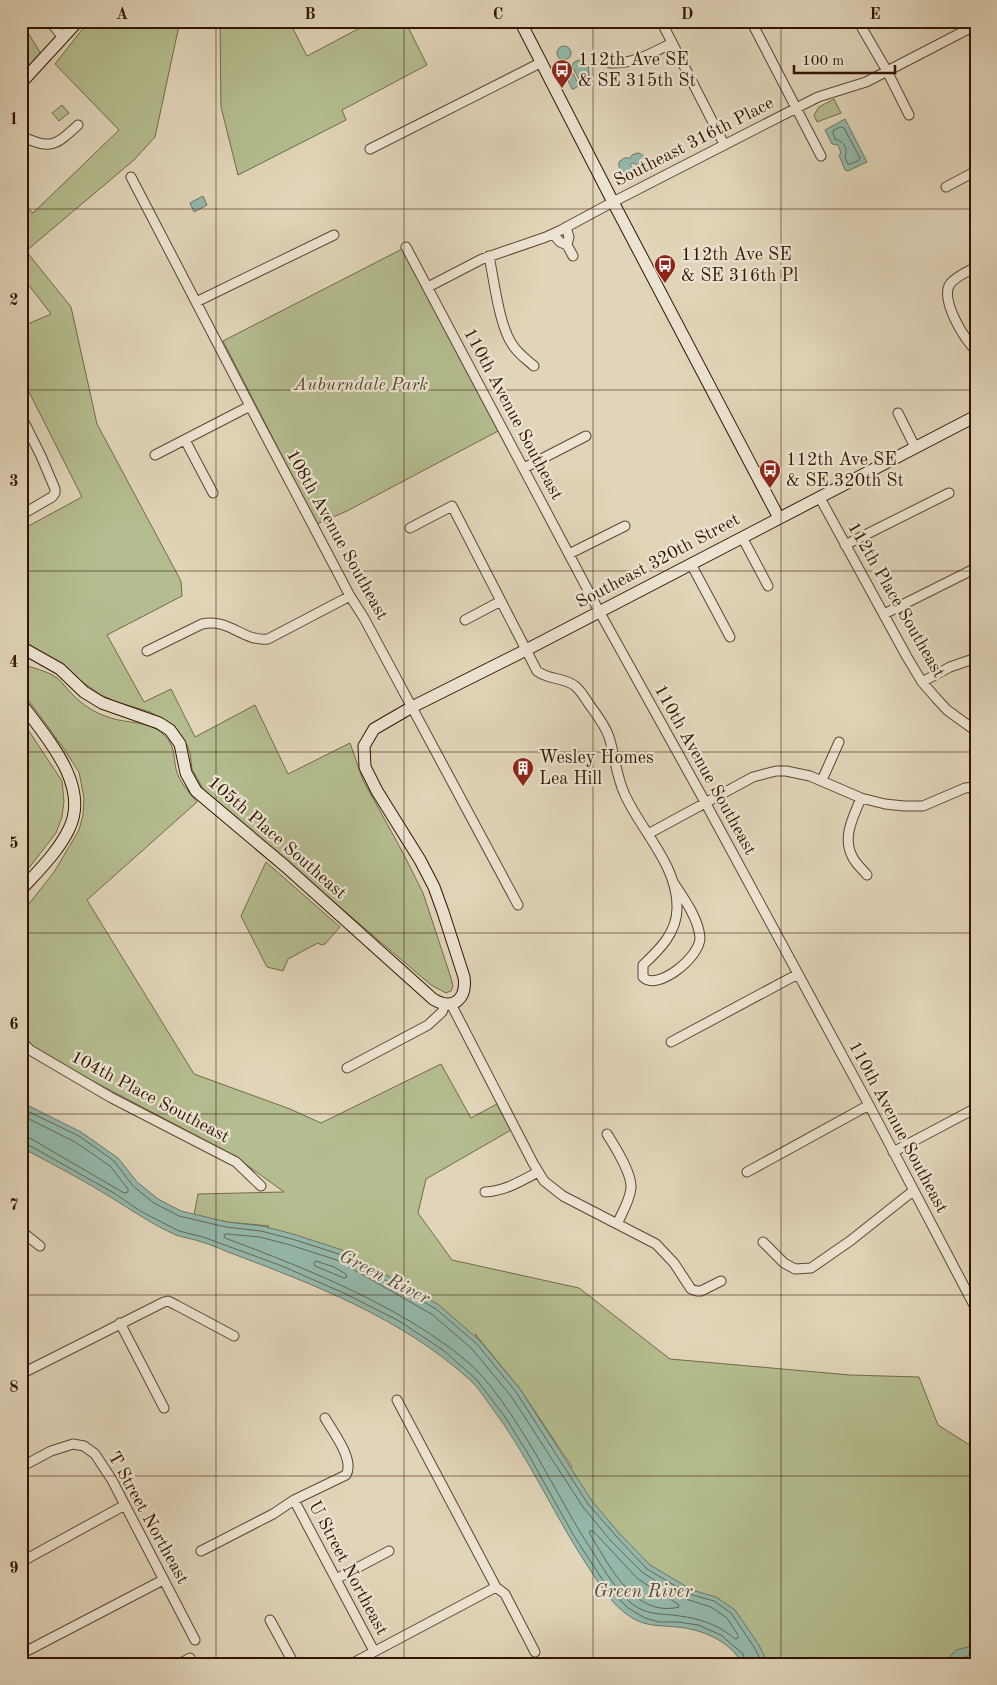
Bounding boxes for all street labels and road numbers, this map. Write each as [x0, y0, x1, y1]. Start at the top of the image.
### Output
street label: Southeast 316th Place [611, 94, 777, 190]
street label: 110th Avenue Southeast [460, 325, 566, 503]
street label: 108th Avenue Southeast [283, 447, 391, 623]
street label: Southeast 320th Street [573, 510, 743, 612]
street label: 112th Place Southeast [844, 519, 948, 681]
street label: 110th Avenue Southeast [651, 682, 759, 858]
street label: 105th Place Southeast [204, 773, 350, 903]
street label: 110th Avenue Southeast [845, 1038, 951, 1216]
street label: 104th Place Southeast [68, 1048, 232, 1146]
street label: T Street Northeast [104, 1449, 192, 1587]
street label: U Street Northeast [305, 1498, 391, 1638]

